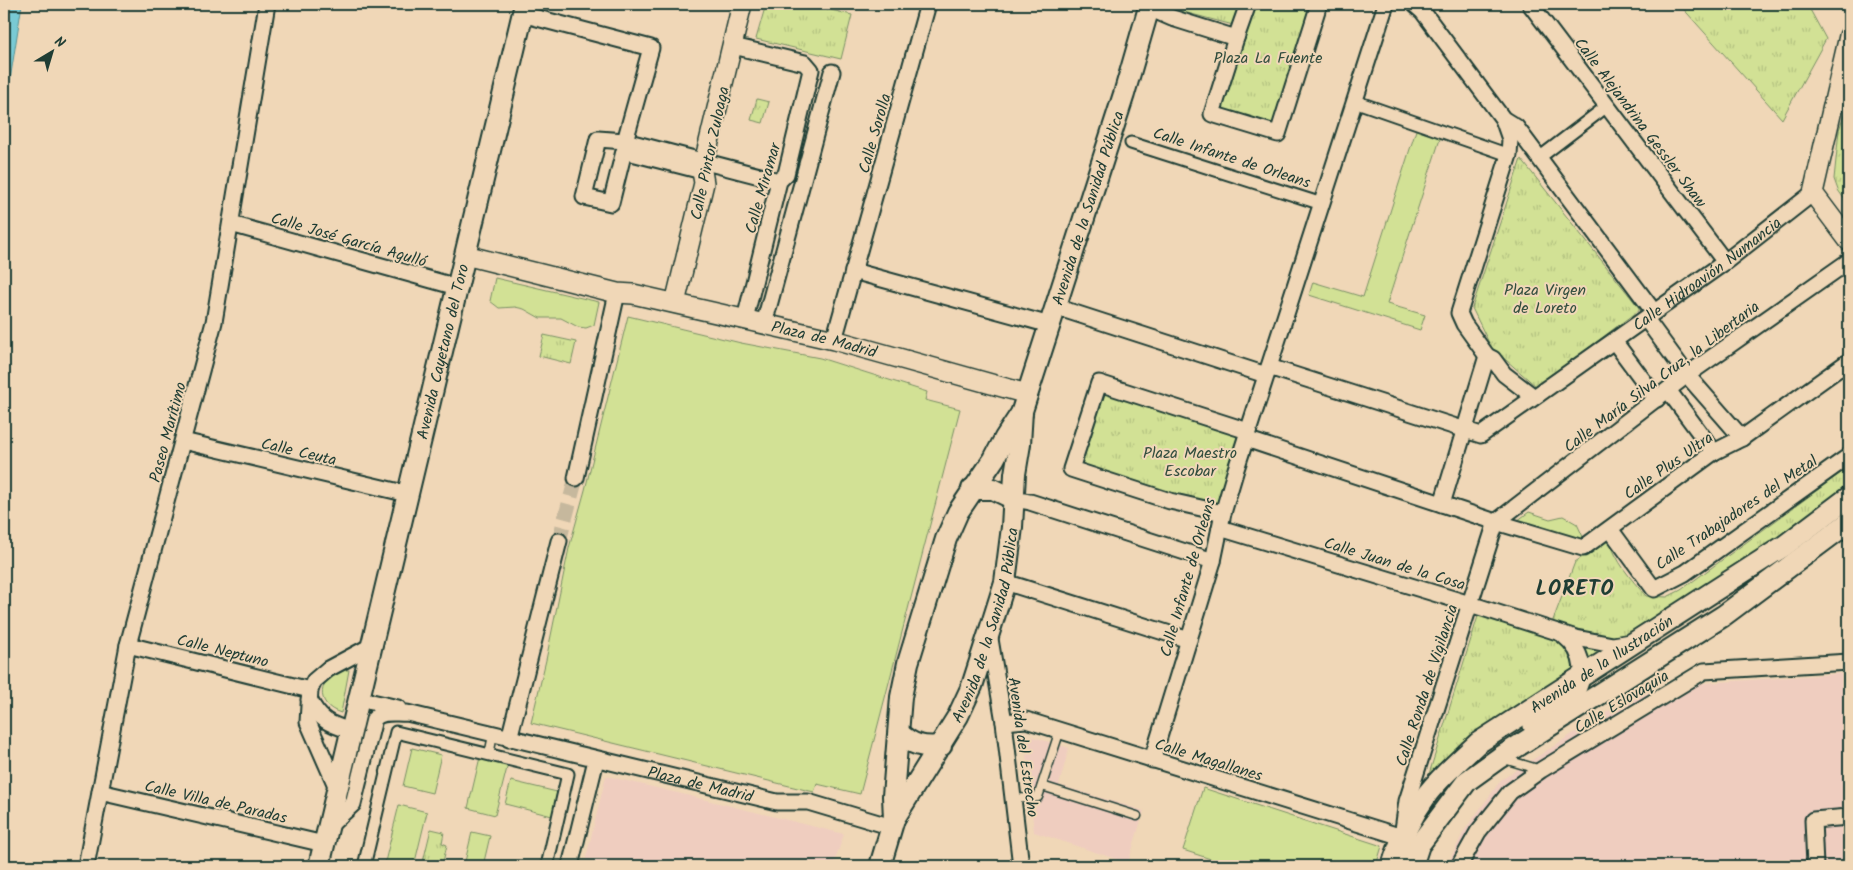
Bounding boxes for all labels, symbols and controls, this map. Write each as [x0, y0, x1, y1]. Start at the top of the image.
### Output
north arrow [28, 28, 78, 78]
text: N [49, 31, 70, 54]
street label: Calle Alejandrina Gessler Shaw [1567, 32, 1712, 214]
park label: Plaza La Fuente [1214, 46, 1322, 71]
street label: Calle Pintor Zuloaga [684, 84, 737, 222]
street label: Calle Sorolla [852, 90, 899, 176]
street label: Avenida de la Sanidad Pública [1046, 108, 1132, 309]
street label: Calle Infante de Orleans [1149, 121, 1314, 196]
street label: Calle Miramar [739, 138, 789, 237]
street label: Calle José García Agulló [268, 206, 430, 275]
street label: Calle Hidroavión Numancia [1628, 211, 1787, 338]
street label: Avenida Cayetano del Toro [410, 262, 476, 442]
park label: Plaza Virgen de Loreto [1504, 278, 1586, 321]
street label: Calle María Silva Cruz, la Libertaria [1559, 295, 1765, 459]
street label: Plaza de Madrid [769, 315, 880, 366]
street label: Paseo Marítimo [143, 379, 194, 485]
street label: Calle Plus Ultra [1619, 426, 1719, 506]
street label: Calle Ceuta [258, 432, 339, 473]
park label: Plaza Maestro Escobar [1143, 441, 1237, 484]
street label: Calle Trabajadores del Metal [1651, 449, 1823, 577]
street label: Calle Infante de Orleans [1154, 495, 1223, 660]
street label: Avenida de la Sanidad Pública [946, 526, 1026, 728]
street label: Calle Juan de la Cosa [1321, 531, 1468, 598]
district label: LORETO [1535, 573, 1615, 606]
street label: Calle Ronda de Vigilancia [1389, 601, 1465, 770]
street label: Avenida de la Ilustración [1525, 609, 1679, 721]
street label: Calle Neptuno [174, 628, 271, 675]
street label: Calle Eslovaquia [1570, 664, 1674, 740]
street label: Avenida del Estrecho [1000, 676, 1045, 819]
street label: Calle Magallanes [1152, 732, 1266, 789]
street label: Plaza de Madrid [645, 760, 757, 810]
street label: Calle Villa de Paradas [142, 774, 290, 831]

